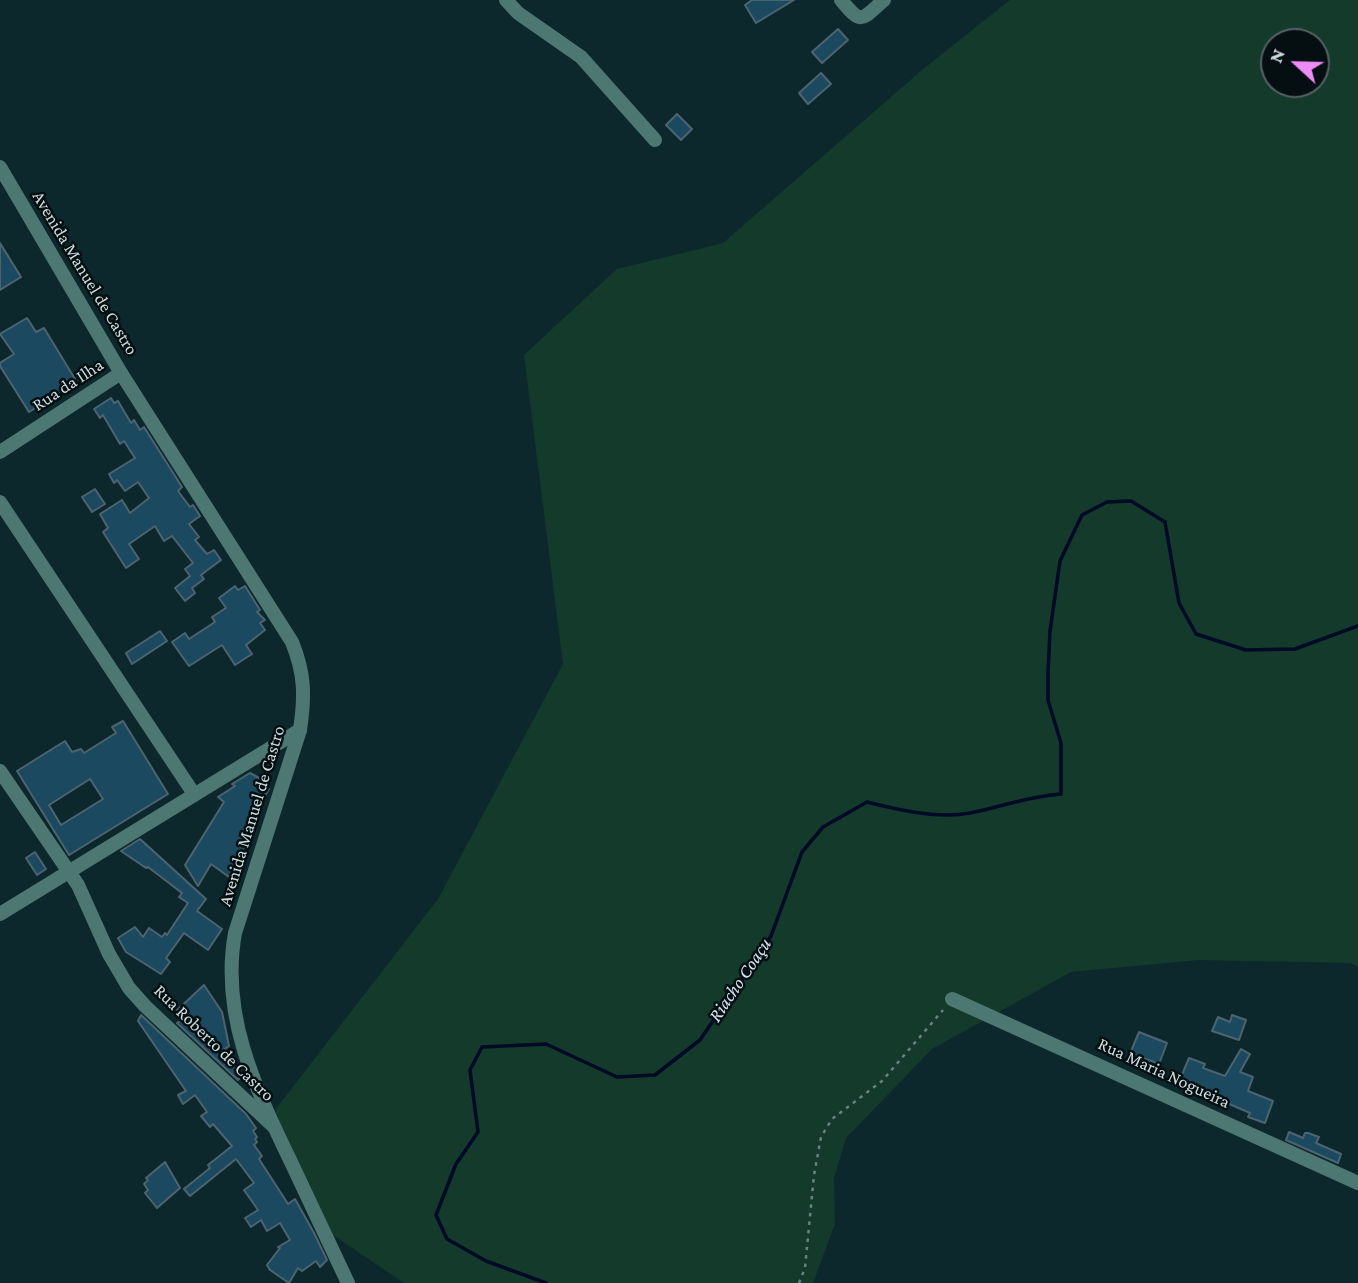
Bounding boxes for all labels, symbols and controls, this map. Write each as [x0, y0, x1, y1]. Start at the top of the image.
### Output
north arrow [1260, 28, 1330, 98]
text: N [1265, 46, 1289, 66]
street label: Avenida Manuel de Castro [27, 187, 143, 359]
street label: Rua da Ilha [28, 354, 108, 416]
street label: Avenida Manuel de Castro [214, 723, 290, 909]
water label: Riacho Coaçu [704, 934, 776, 1026]
street label: Rua Roberto de Castro [149, 980, 279, 1106]
street label: Rua Maria Nogueira [1095, 1033, 1233, 1113]

